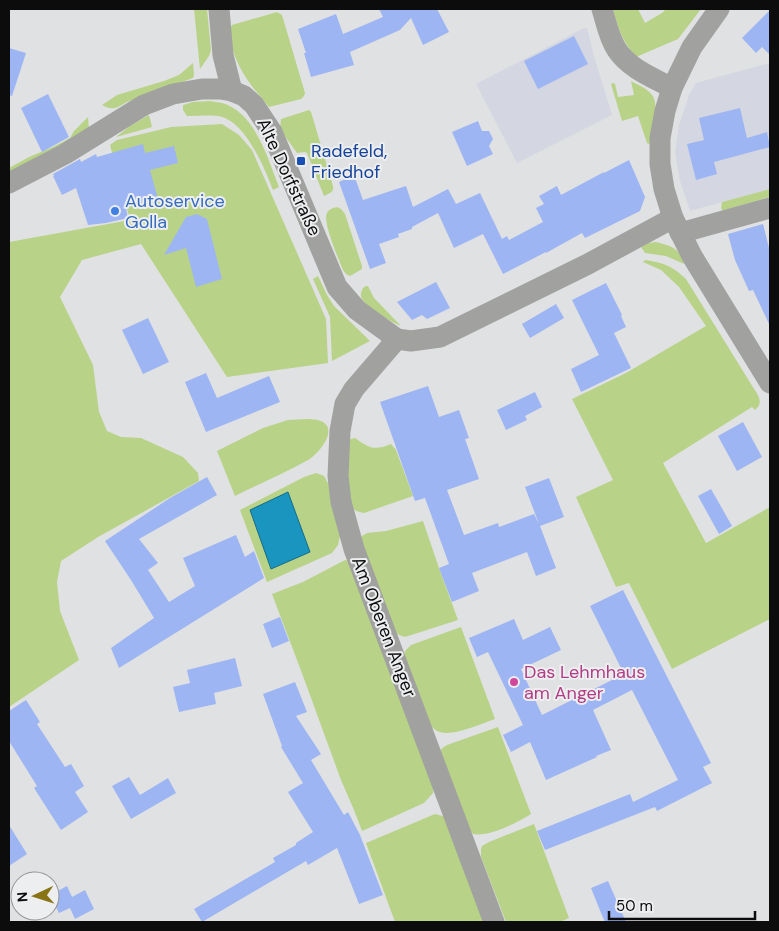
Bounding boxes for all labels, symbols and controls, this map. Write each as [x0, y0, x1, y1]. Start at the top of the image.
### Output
street label: Alte Dorfstraße [251, 114, 327, 240]
place label: Radefeld, Friedhof [311, 139, 387, 184]
marker: Radefeld, Friedhof [295, 155, 307, 167]
place label: Autoservice Golla [125, 189, 225, 234]
marker: Autoservice Golla [109, 205, 121, 217]
street label: Am Oberen Anger [346, 553, 422, 701]
place label: Das Lehmhaus am Anger [524, 660, 645, 705]
marker: Das Lehmhaus am Anger [508, 676, 520, 688]
north arrow [10, 871, 60, 921]
scale bar [609, 888, 755, 920]
text: N [13, 891, 31, 903]
text: 50 m [616, 896, 653, 916]

